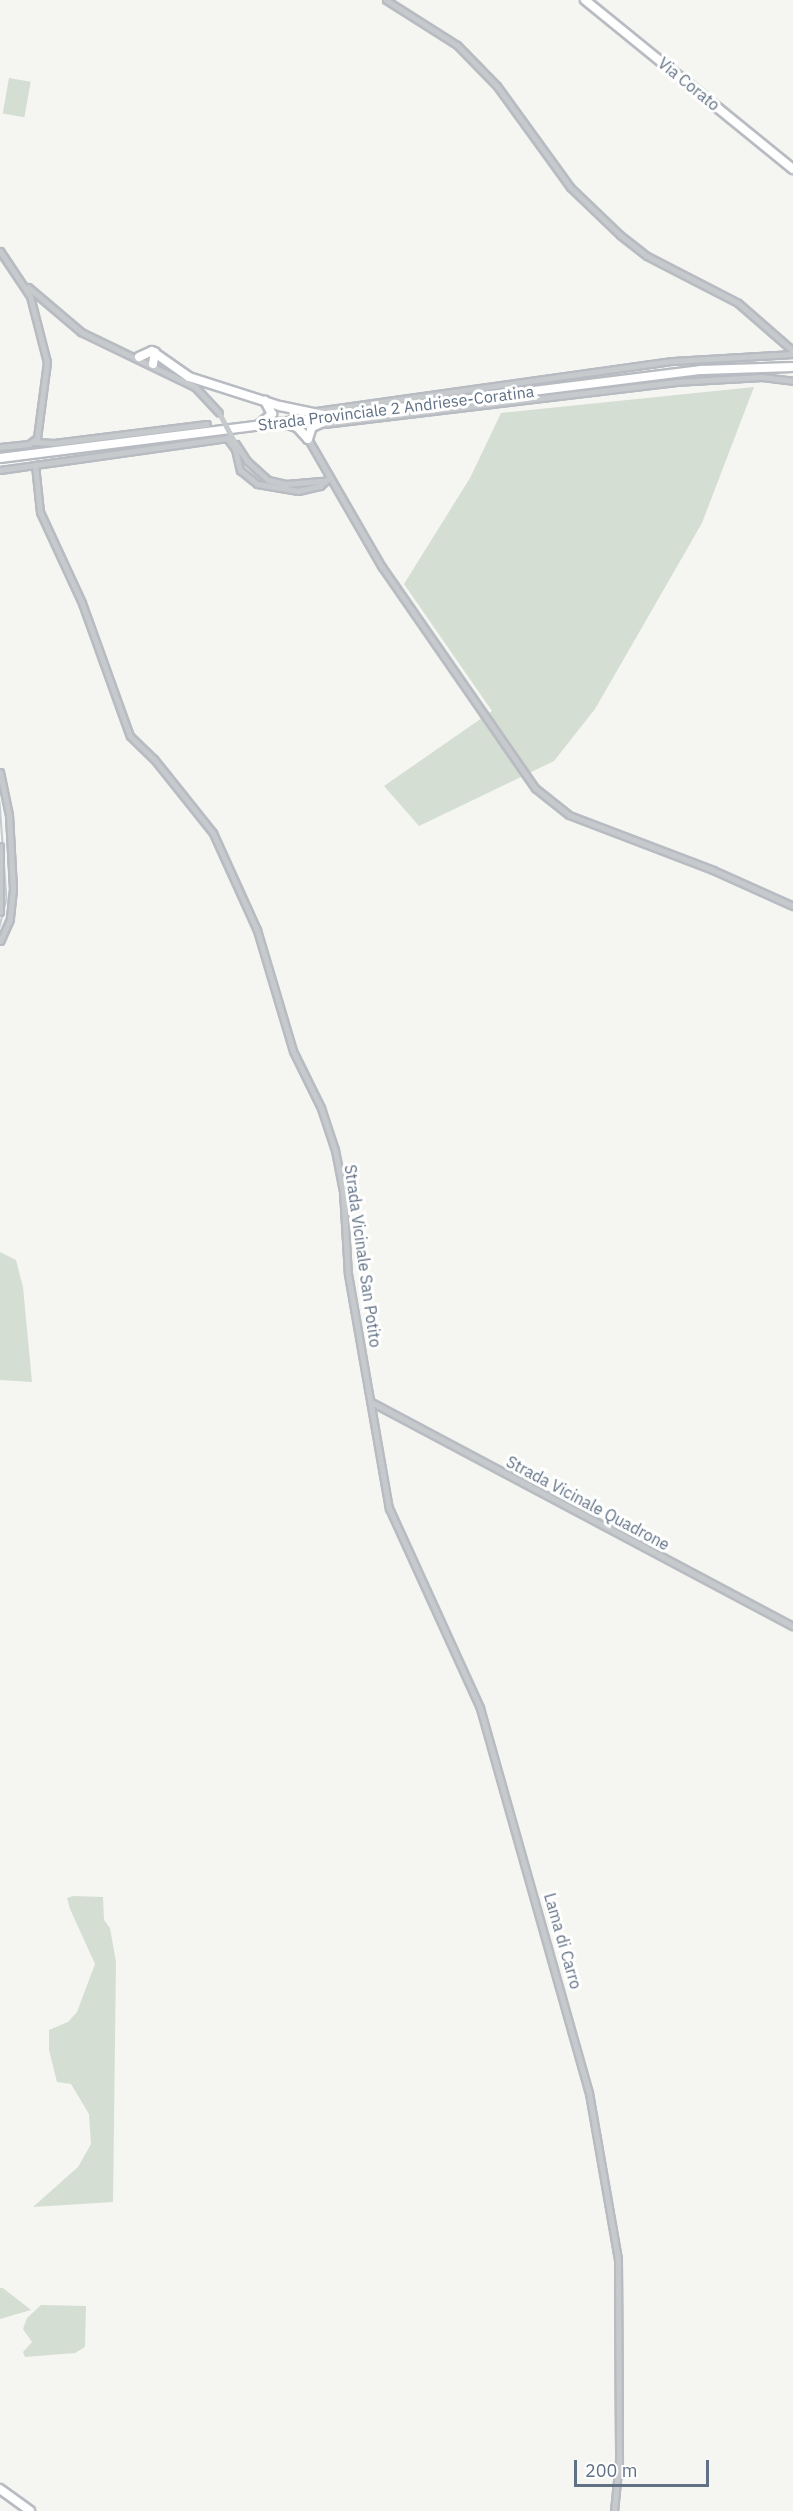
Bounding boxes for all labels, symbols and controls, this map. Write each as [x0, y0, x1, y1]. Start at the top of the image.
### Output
street label: Via Corato [654, 53, 724, 115]
street label: Strada Provinciale 2 Andriese-Coratina [257, 382, 535, 434]
street label: Strada Vicinale San Potito [341, 1163, 385, 1349]
street label: Strada Vicinale Quadrone [503, 1452, 673, 1554]
street label: Lama di Carro [540, 1891, 586, 1991]
scale bar [577, 2448, 712, 2486]
text: 200 m [585, 2459, 637, 2482]

